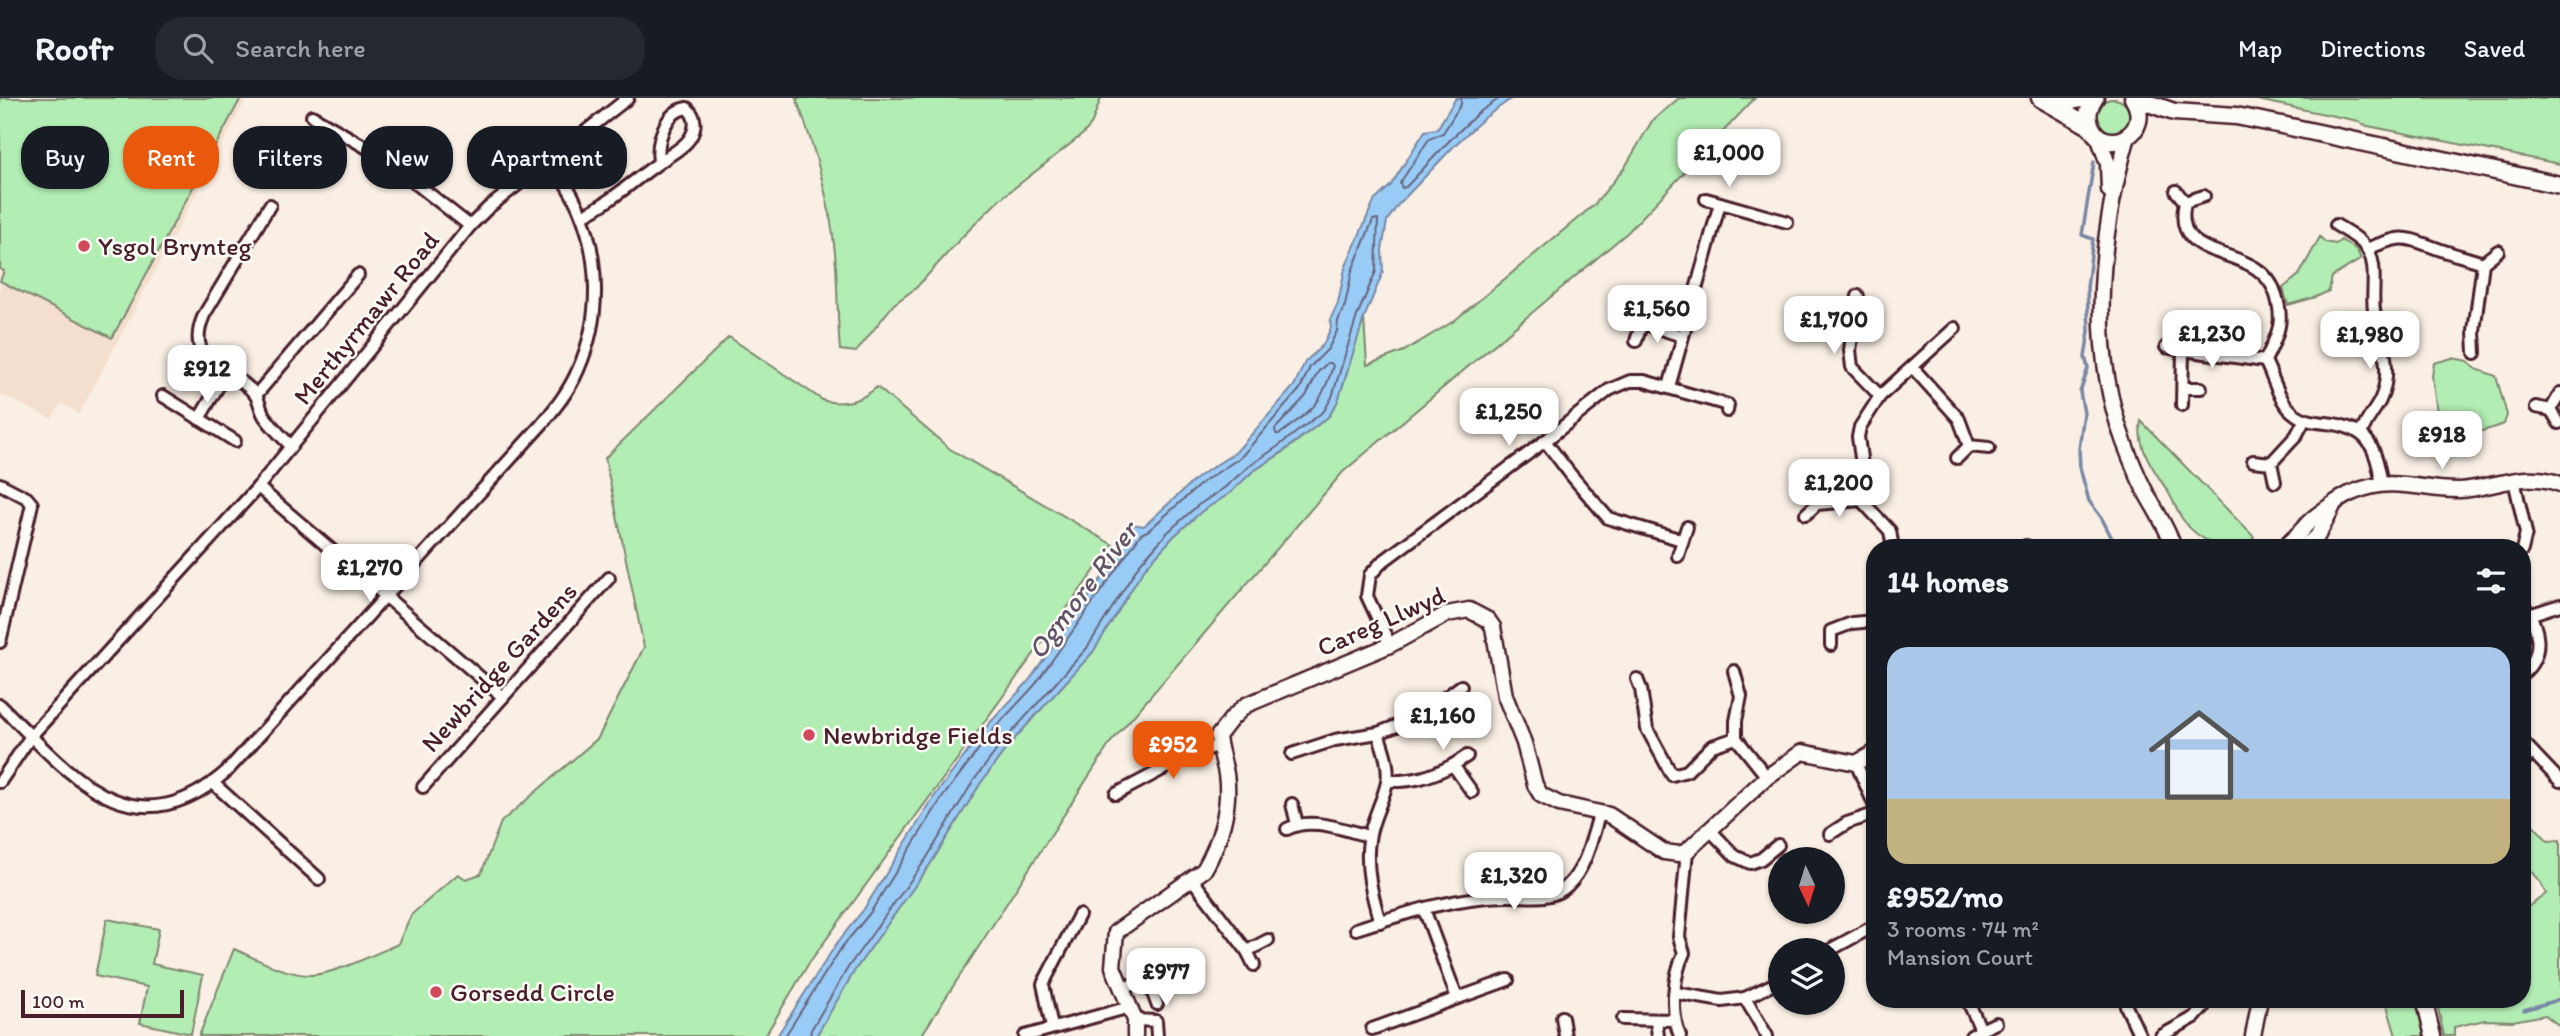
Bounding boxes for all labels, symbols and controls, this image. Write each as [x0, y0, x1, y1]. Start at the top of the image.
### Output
search box [155, 17, 645, 80]
text: Roofr [35, 29, 113, 68]
icon: search [179, 29, 217, 67]
text: Search here [235, 32, 366, 64]
text: Map [2238, 34, 2282, 63]
text: Directions [2320, 34, 2426, 63]
text: Saved [2464, 34, 2525, 63]
chip: Buy [21, 126, 109, 189]
chip: Rent [123, 126, 219, 189]
chip: Filters [233, 126, 347, 189]
chip: New [361, 126, 453, 189]
chip: Apartment [467, 126, 627, 189]
pin: £1,000 [1672, 130, 1786, 189]
text: £1,000 [1694, 138, 1764, 166]
street label: Merthyrmawr Road [286, 225, 446, 411]
place label: Ysgol Brynteg [98, 230, 253, 262]
marker: Ysgol Brynteg [76, 238, 92, 254]
pin: £1,560 [1600, 286, 1714, 345]
text: £1,560 [1624, 294, 1690, 322]
pin: £1,700 [1777, 296, 1891, 356]
text: £1,700 [1800, 305, 1868, 333]
pin: £1,230 [2155, 310, 2269, 370]
pin: £1,980 [2313, 312, 2427, 371]
text: £1,230 [2178, 319, 2246, 347]
text: £1,980 [2336, 320, 2404, 348]
pin: £912 [166, 345, 248, 405]
text: £912 [183, 354, 231, 382]
pin: £1,250 [1452, 388, 1566, 448]
text: £1,250 [1476, 397, 1542, 425]
pin: £918 [2401, 412, 2483, 471]
text: £918 [2418, 420, 2466, 448]
pin: £1,200 [1782, 460, 1896, 519]
text: £1,200 [1805, 468, 1873, 496]
water label: Ogmore River [1019, 512, 1147, 665]
pin: £1,270 [313, 545, 427, 604]
text: £1,270 [337, 553, 403, 581]
icon: filters [2472, 562, 2510, 600]
text: 14 homes [1887, 563, 2009, 600]
street label: Newbridge Gardens [414, 575, 584, 759]
street label: Careg Llwyd [1312, 579, 1450, 663]
pin: £1,160 [1386, 692, 1500, 752]
icon: home [2136, 692, 2262, 818]
text: £1,160 [1410, 701, 1476, 729]
place label: Newbridge Fields [823, 719, 1013, 751]
pin: £952 [1132, 722, 1214, 781]
marker: Newbridge Fields [801, 727, 817, 743]
text: £952 [1149, 730, 1197, 758]
north arrow [1768, 847, 1844, 924]
map controls [1768, 847, 1845, 1015]
pin: £1,320 [1457, 852, 1571, 912]
text: £1,320 [1480, 861, 1548, 889]
text: £952/mo [1887, 878, 2003, 915]
text: 3 rooms · 74 m² [1887, 915, 2039, 943]
button: layers [1768, 938, 1845, 1015]
text: Mansion Court [1887, 943, 2033, 971]
pin: £977 [1125, 948, 1207, 1008]
text: £977 [1142, 957, 1190, 985]
place label: Gorsedd Circle [450, 976, 615, 1008]
marker: Gorsedd Circle [428, 984, 444, 1000]
scale bar [21, 987, 184, 1019]
text: 100 m [32, 990, 84, 1013]

